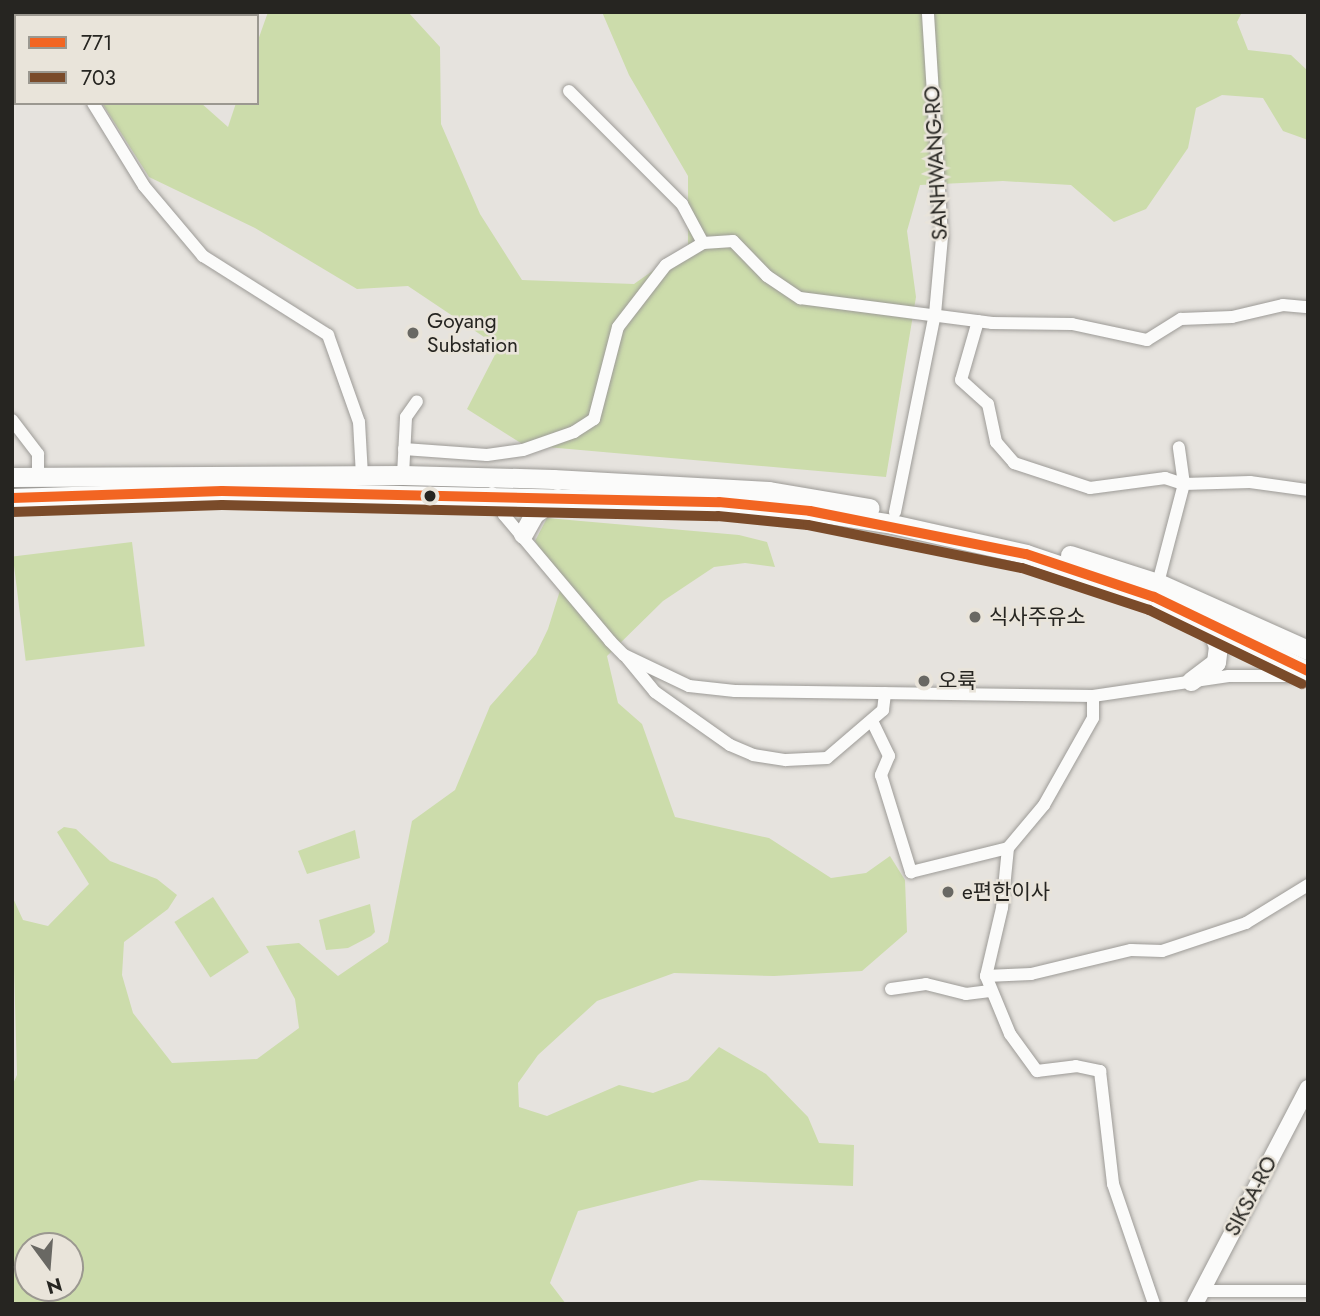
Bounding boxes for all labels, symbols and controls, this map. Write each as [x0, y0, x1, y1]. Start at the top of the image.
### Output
legend [14, 14, 259, 105]
text: 771 [81, 28, 113, 58]
text: 703 [81, 63, 116, 93]
street label: SANHWANG-RO [919, 85, 953, 241]
place label: Goyang Substation [427, 308, 518, 358]
marker: Goyang Substation [405, 325, 421, 341]
unlabelled marker [423, 489, 437, 503]
place label: 식사주유소 [989, 604, 1086, 630]
marker: 식사주유소 [967, 609, 983, 625]
place label: 오륙 [938, 668, 977, 694]
marker: 오륙 [916, 673, 932, 689]
place label: e편한이사 [962, 879, 1050, 905]
marker: e편한이사 [940, 884, 956, 900]
street label: SIKSA-RO [1220, 1152, 1282, 1240]
north arrow [14, 1232, 84, 1302]
text: N [43, 1271, 65, 1301]

